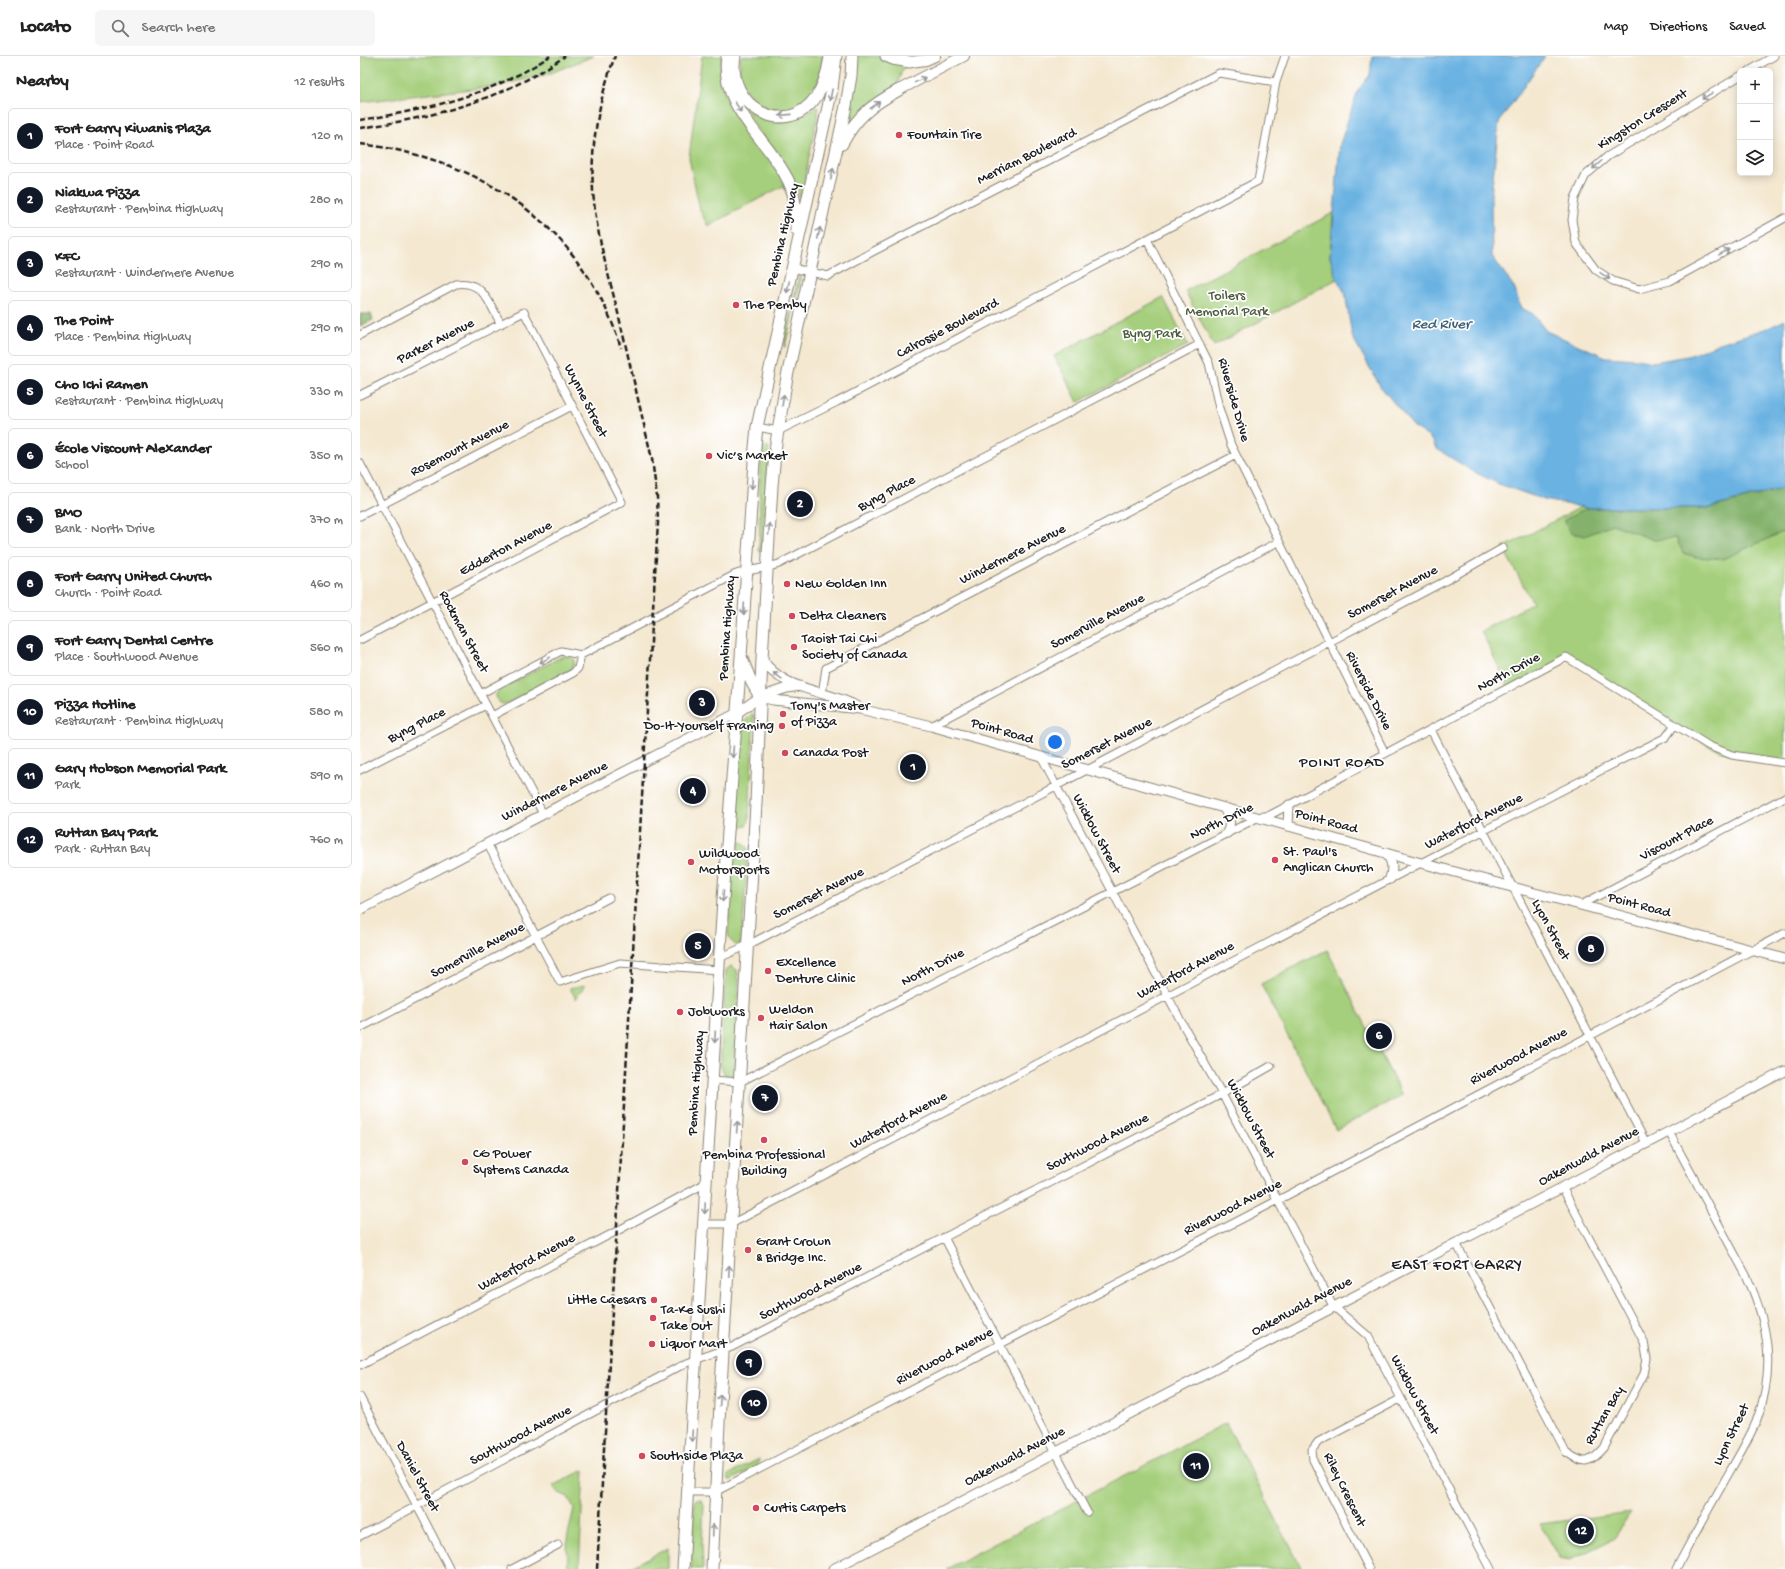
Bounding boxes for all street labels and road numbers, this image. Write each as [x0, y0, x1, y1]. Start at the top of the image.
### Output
street label: Kingston Crescent [1595, 85, 1692, 154]
street label: Merriam Boulevard [974, 124, 1081, 189]
street label: Pembina Highway [764, 182, 804, 289]
street label: Calrossie Boulevard [894, 294, 1003, 363]
street label: Parker Avenue [394, 315, 478, 369]
street label: Riverside Drive [1213, 356, 1253, 444]
street label: Wynne Street [559, 362, 611, 442]
street label: Rosemount Avenue [408, 416, 513, 481]
street label: Byng Place [855, 471, 919, 517]
street label: Edderton Avenue [457, 517, 556, 581]
street label: Windermere Avenue [957, 521, 1070, 589]
street label: Somerset Avenue [1345, 562, 1442, 624]
street label: Pembina Highway [716, 575, 740, 682]
street label: Rockman Street [434, 588, 492, 677]
street label: Somerville Avenue [1048, 590, 1149, 654]
street label: Riverside Drive [1341, 649, 1395, 734]
street label: North Drive [1475, 649, 1544, 697]
street label: Byng Place [384, 704, 449, 748]
street label: Somerset Avenue [1059, 714, 1156, 774]
street label: Point Road [968, 715, 1037, 750]
street label: Windermere Avenue [499, 758, 612, 826]
street label: Waterford Avenue [1422, 790, 1527, 854]
street label: Wicklow Street [1068, 791, 1125, 878]
street label: North Drive [1188, 799, 1257, 845]
street label: Point Road [1292, 805, 1361, 839]
street label: Viscount Place [1636, 812, 1717, 866]
street label: Somerset Avenue [771, 864, 868, 924]
street label: Point Road [1605, 889, 1674, 923]
street label: Lyon Street [1527, 897, 1574, 965]
street label: Somerville Avenue [428, 919, 529, 983]
street label: Waterford Avenue [1134, 938, 1238, 1004]
street label: North Drive [899, 945, 968, 991]
street label: Riverwood Avenue [1467, 1024, 1571, 1090]
street label: Pembina Highway [685, 1030, 709, 1137]
street label: Wicklow Street [1222, 1076, 1279, 1163]
street label: Waterford Avenue [847, 1088, 951, 1154]
street label: Southwood Avenue [1044, 1110, 1153, 1176]
street label: Oakenwald Avenue [1536, 1123, 1643, 1191]
street label: Riverwood Avenue [1181, 1176, 1286, 1240]
street label: Waterford Avenue [475, 1230, 579, 1296]
street label: Southwood Avenue [757, 1259, 866, 1325]
street label: Oakenwald Avenue [1249, 1273, 1356, 1341]
street label: Riverwood Avenue [893, 1324, 997, 1390]
street label: Wicklow Street [1386, 1352, 1443, 1439]
street label: Ruttan Bay [1581, 1384, 1629, 1448]
street label: Lyon Street [1710, 1400, 1755, 1469]
street label: Southwood Avenue [467, 1402, 575, 1470]
street label: Oakenwald Avenue [962, 1423, 1069, 1491]
street label: Daniel Street [391, 1438, 443, 1516]
street label: Riley Crescent [1319, 1450, 1370, 1531]

